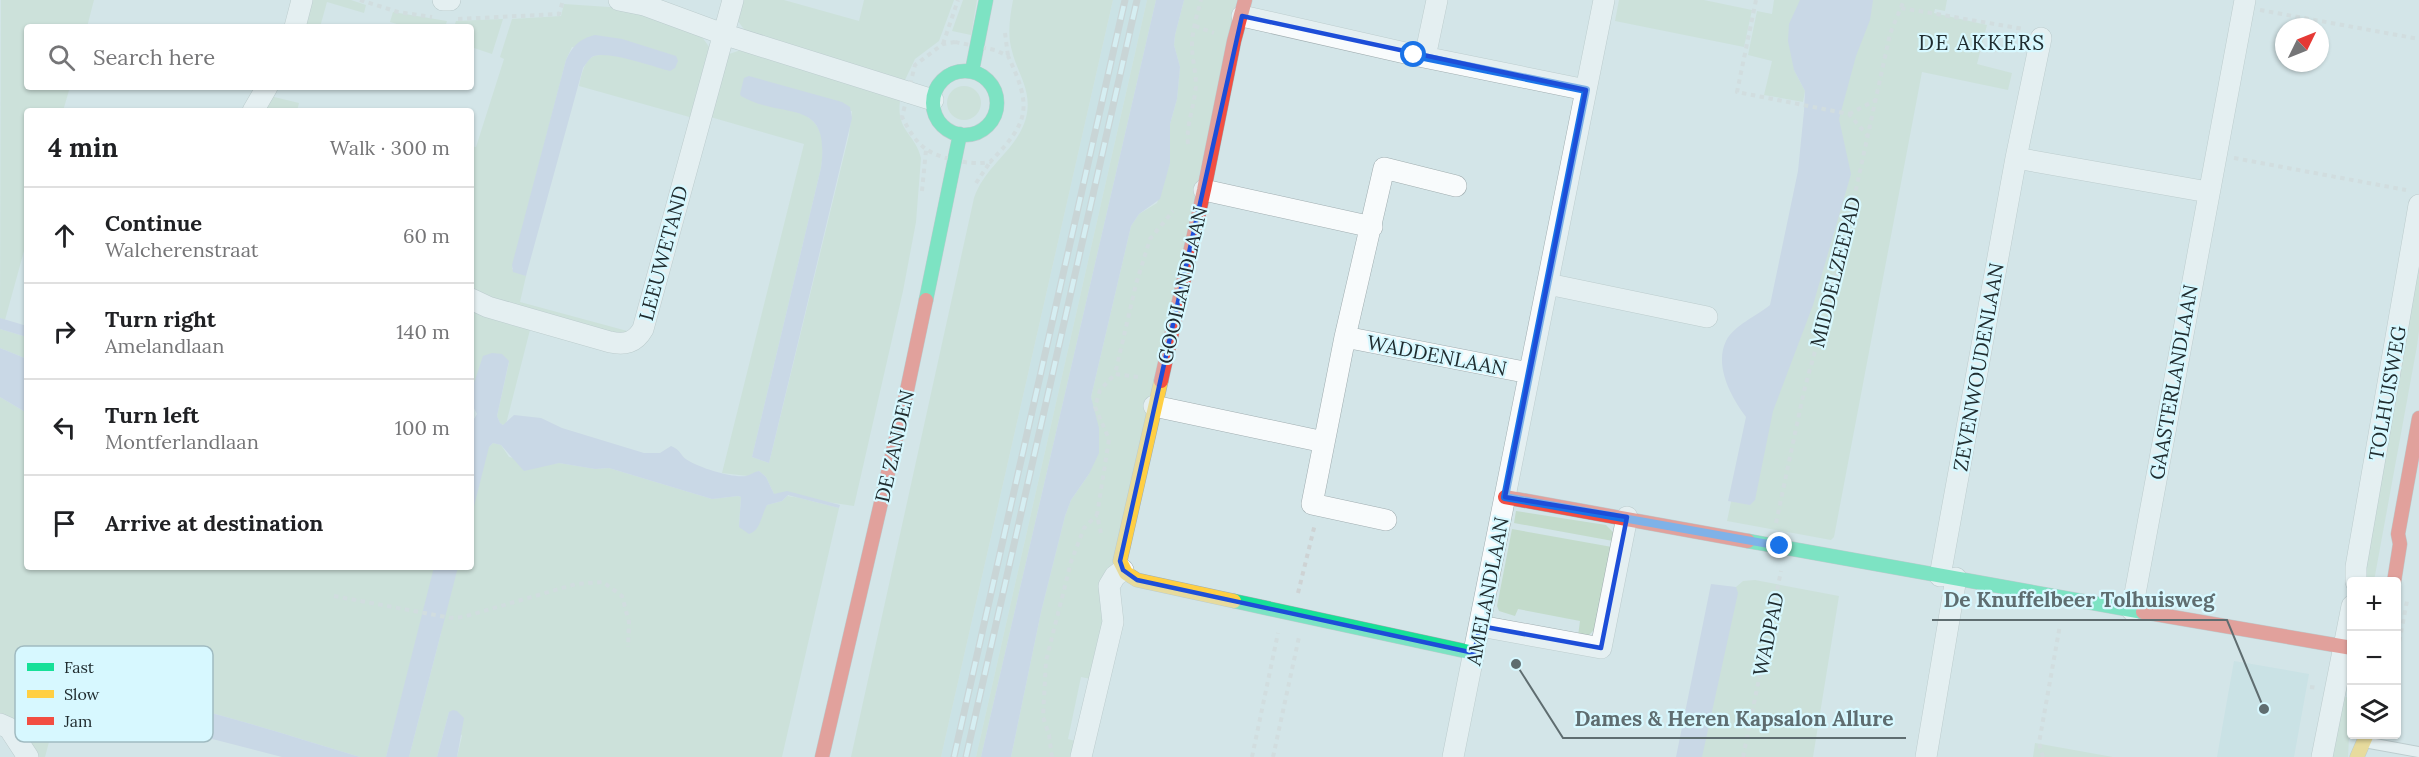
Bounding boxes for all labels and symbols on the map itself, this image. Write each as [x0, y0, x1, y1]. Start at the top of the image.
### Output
north arrow [2275, 18, 2329, 72]
district label: DE AKKERS [1918, 29, 2046, 56]
route start [1400, 41, 1426, 67]
street label: LEEUWETAND [633, 183, 693, 323]
street label: MIDDELZEEPAD [1804, 194, 1866, 350]
street label: GOOILANDLAAN [1152, 204, 1212, 366]
street label: ZEVENWOUDENLAAN [1947, 261, 2009, 473]
street label: GAASTERLANDLAAN [2144, 282, 2202, 482]
street label: TOLHUISWEG [2363, 324, 2411, 462]
street label: WADDENLAAN [1365, 329, 1509, 381]
street label: DE ZANDEN [869, 387, 919, 505]
street label: AMELANDLAAN [1460, 515, 1514, 668]
route end [1766, 532, 1792, 558]
callout: De Knuffelbeer Tolhuisweg [1932, 581, 2227, 620]
text: De Knuffelbeer Tolhuisweg [1943, 586, 2216, 613]
street label: WADPAD [1747, 590, 1789, 678]
legend [15, 646, 213, 742]
text: Fast [64, 657, 95, 677]
text: Slow [64, 684, 100, 704]
callout: Dames & Heren Kapsalon Allure [1563, 699, 1906, 738]
text: Dames & Heren Kapsalon Allure [1575, 705, 1893, 732]
text: Jam [63, 711, 92, 731]

